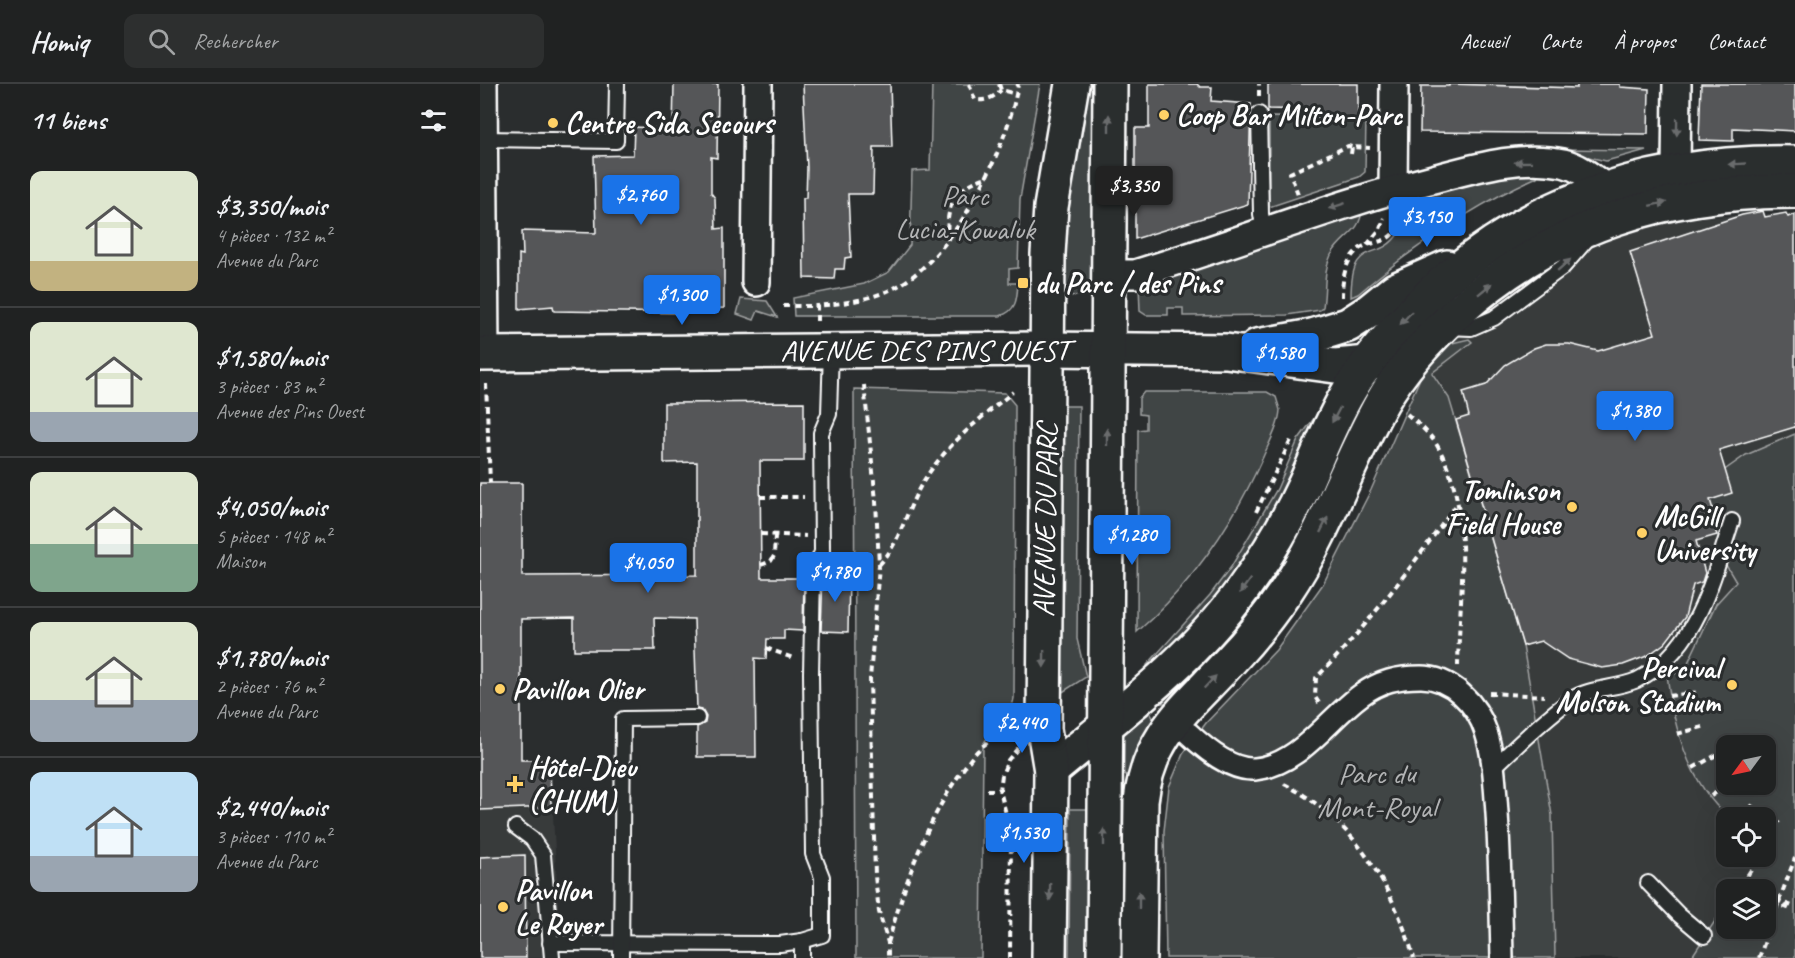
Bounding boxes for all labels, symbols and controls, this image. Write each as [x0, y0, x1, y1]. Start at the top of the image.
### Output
search box [124, 14, 544, 68]
text: Homiq [30, 24, 88, 59]
icon: search [145, 25, 178, 58]
text: Rechercher [193, 27, 278, 55]
text: Accueil [1460, 28, 1508, 54]
text: Carte [1541, 28, 1581, 54]
text: À propos [1614, 28, 1675, 54]
text: Contact [1708, 28, 1765, 54]
place label: Coop Bar Milton-Parc [1176, 96, 1403, 134]
text: 11 biens [30, 104, 106, 137]
icon: filters [417, 104, 450, 137]
place label: Centre Sida Secours [565, 104, 777, 142]
marker: Coop Bar Milton-Parc [1157, 108, 1171, 122]
one-way arrow [1105, 114, 1114, 133]
marker: Centre Sida Secours [546, 116, 560, 130]
one-way arrow [1672, 118, 1682, 137]
one-way arrow [1514, 157, 1533, 166]
one-way arrow [1727, 159, 1746, 168]
pin: $3,350 [1085, 166, 1183, 217]
text: $3,350 [1110, 173, 1158, 198]
pin: $2,760 [592, 175, 690, 226]
park label: Parc Lucia-Kowaluk [895, 176, 1037, 248]
text: $2,760 [616, 182, 666, 207]
text: $3,350/mois [216, 190, 327, 223]
icon: home [78, 195, 150, 267]
pin: $3,150 [1378, 197, 1476, 248]
one-way arrow [1649, 199, 1668, 209]
one-way arrow [1328, 202, 1346, 212]
text: $3,150 [1403, 204, 1451, 229]
text: 4 pièces · 132 m² [216, 223, 331, 248]
text: Avenue du Parc [216, 248, 317, 273]
one-way arrow [1556, 259, 1571, 272]
place label: du Parc / des Pins [1035, 264, 1224, 302]
pin: $1,300 [633, 275, 731, 326]
marker: du Parc / des Pins [1016, 276, 1030, 290]
text: $1,300 [658, 282, 706, 307]
one-way arrow [1477, 283, 1492, 295]
one-way arrow [1399, 311, 1413, 326]
street label: AVENUE DES PINS OUEST [780, 331, 1077, 369]
pin: $1,580 [1231, 333, 1329, 384]
text: $1,580 [1256, 340, 1304, 365]
text: $1,580/mois [216, 341, 327, 374]
icon: home [78, 346, 150, 418]
text: 3 pièces · 83 m² [216, 374, 322, 399]
pin: $1,380 [1586, 391, 1684, 442]
text: $1,380 [1611, 398, 1659, 423]
text: Avenue des Pins Ouest [216, 399, 364, 424]
one-way arrow [1331, 406, 1341, 423]
street label: AVENUE DU PARC [1024, 419, 1066, 617]
one-way arrow [1102, 428, 1112, 447]
place label: Tomlinson Field House [1445, 471, 1562, 543]
text: $4,050/mois [216, 491, 327, 524]
icon: home [78, 496, 150, 568]
place label: McGill University [1654, 497, 1758, 569]
marker: Tomlinson Field House [1565, 500, 1579, 514]
pin: $1,280 [1083, 515, 1181, 566]
one-way arrow [1318, 516, 1328, 534]
text: $1,280 [1108, 522, 1156, 547]
text: 5 pièces · 148 m² [216, 524, 331, 549]
marker: McGill University [1635, 526, 1649, 540]
pin: $4,050 [599, 543, 697, 594]
text: Maison [216, 549, 266, 574]
text: $4,050 [624, 550, 672, 575]
pin: $1,780 [786, 552, 884, 603]
text: $1,780 [811, 559, 859, 584]
one-way arrow [1239, 578, 1251, 594]
text: $1,780/mois [216, 641, 327, 674]
icon: home [78, 646, 150, 718]
place label: Percival Molson Stadium [1555, 649, 1726, 721]
one-way arrow [1039, 650, 1049, 669]
place label: Pavillon Olier [512, 670, 646, 708]
text: 2 pièces · 76 m² [216, 674, 322, 699]
one-way arrow [1203, 675, 1216, 690]
marker: Percival Molson Stadium [1725, 678, 1739, 692]
marker: Pavillon Olier [493, 682, 507, 696]
text: Avenue du Parc [216, 699, 317, 724]
pin: $2,440 [973, 703, 1071, 754]
text: $2,440 [998, 710, 1046, 735]
north arrow [1716, 735, 1776, 795]
map controls [1716, 735, 1776, 939]
place label: Hôtel-Dieu (CHUM) [528, 748, 639, 820]
park label: Parc du Mont-Royal [1318, 754, 1441, 826]
marker: Hôtel-Dieu (CHUM) [506, 775, 524, 793]
text: $2,440/mois [216, 791, 327, 824]
icon: home [78, 796, 150, 868]
button: locate [1716, 807, 1776, 867]
pin: $1,530 [975, 813, 1073, 864]
text: $1,530 [1000, 820, 1048, 845]
text: 3 pièces · 110 m² [216, 824, 331, 849]
one-way arrow [1100, 827, 1109, 846]
text: Avenue du Parc [216, 849, 317, 874]
place label: Pavillon Le Royer [515, 871, 605, 943]
button: layers [1716, 879, 1776, 939]
one-way arrow [1045, 883, 1054, 902]
one-way arrow [1134, 890, 1144, 909]
marker: Pavillon Le Royer [496, 900, 510, 914]

